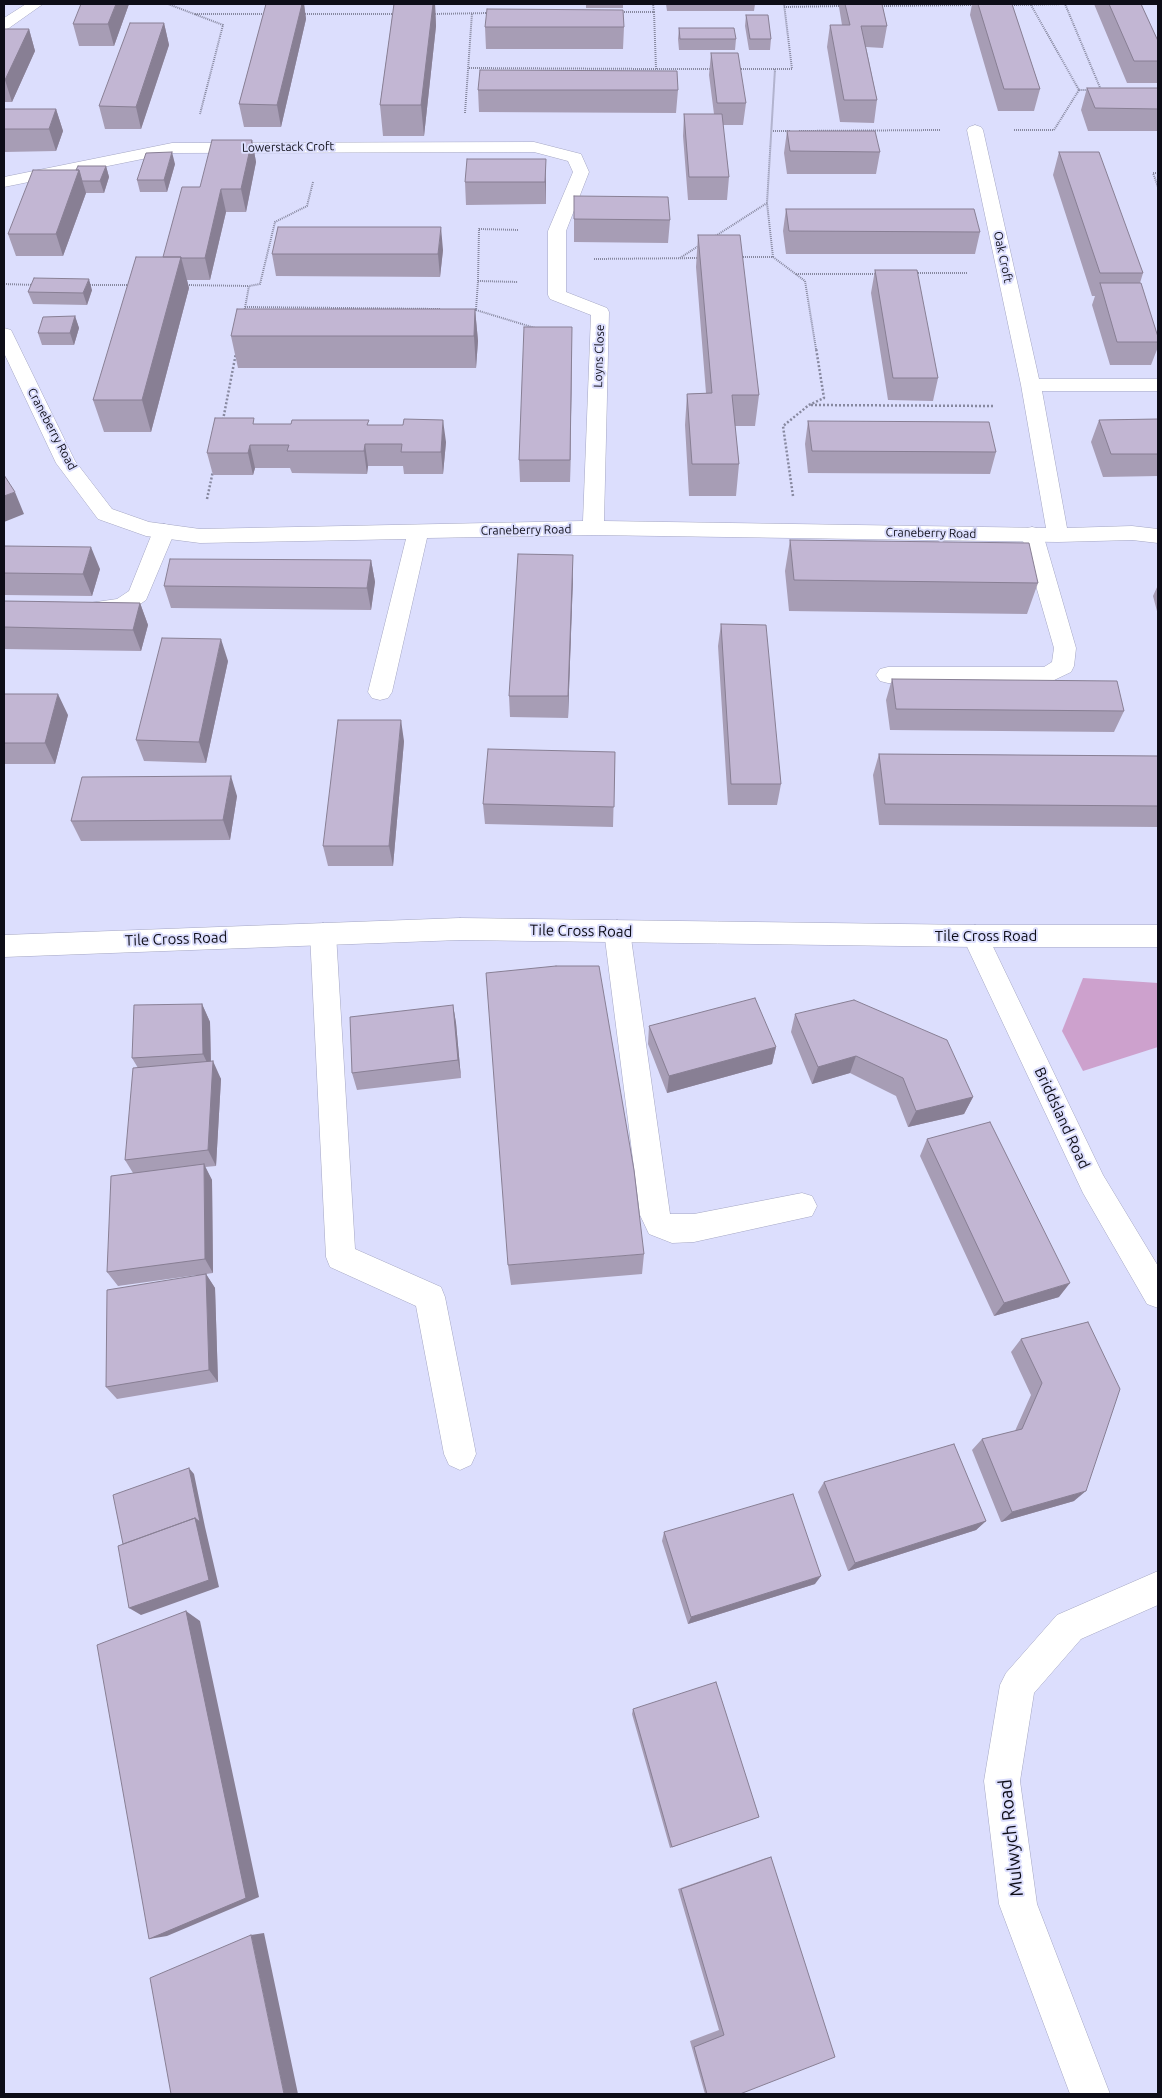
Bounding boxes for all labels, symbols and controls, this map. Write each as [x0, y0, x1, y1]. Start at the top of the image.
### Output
street label: Lowerstack Croft [242, 139, 334, 155]
street label: Oak Croft [991, 230, 1015, 284]
street label: Loyns Close [591, 324, 607, 388]
street label: Craneberry Road [24, 386, 80, 472]
street label: Craneberry Road [481, 522, 571, 538]
street label: Craneberry Road [886, 525, 976, 541]
street label: Tile Cross Road [530, 921, 632, 941]
street label: Tile Cross Road [935, 927, 1037, 945]
street label: Tile Cross Road [124, 928, 228, 950]
street label: Briddsland Road [1031, 1064, 1093, 1172]
street label: Mulwych Road [994, 1778, 1028, 1898]

